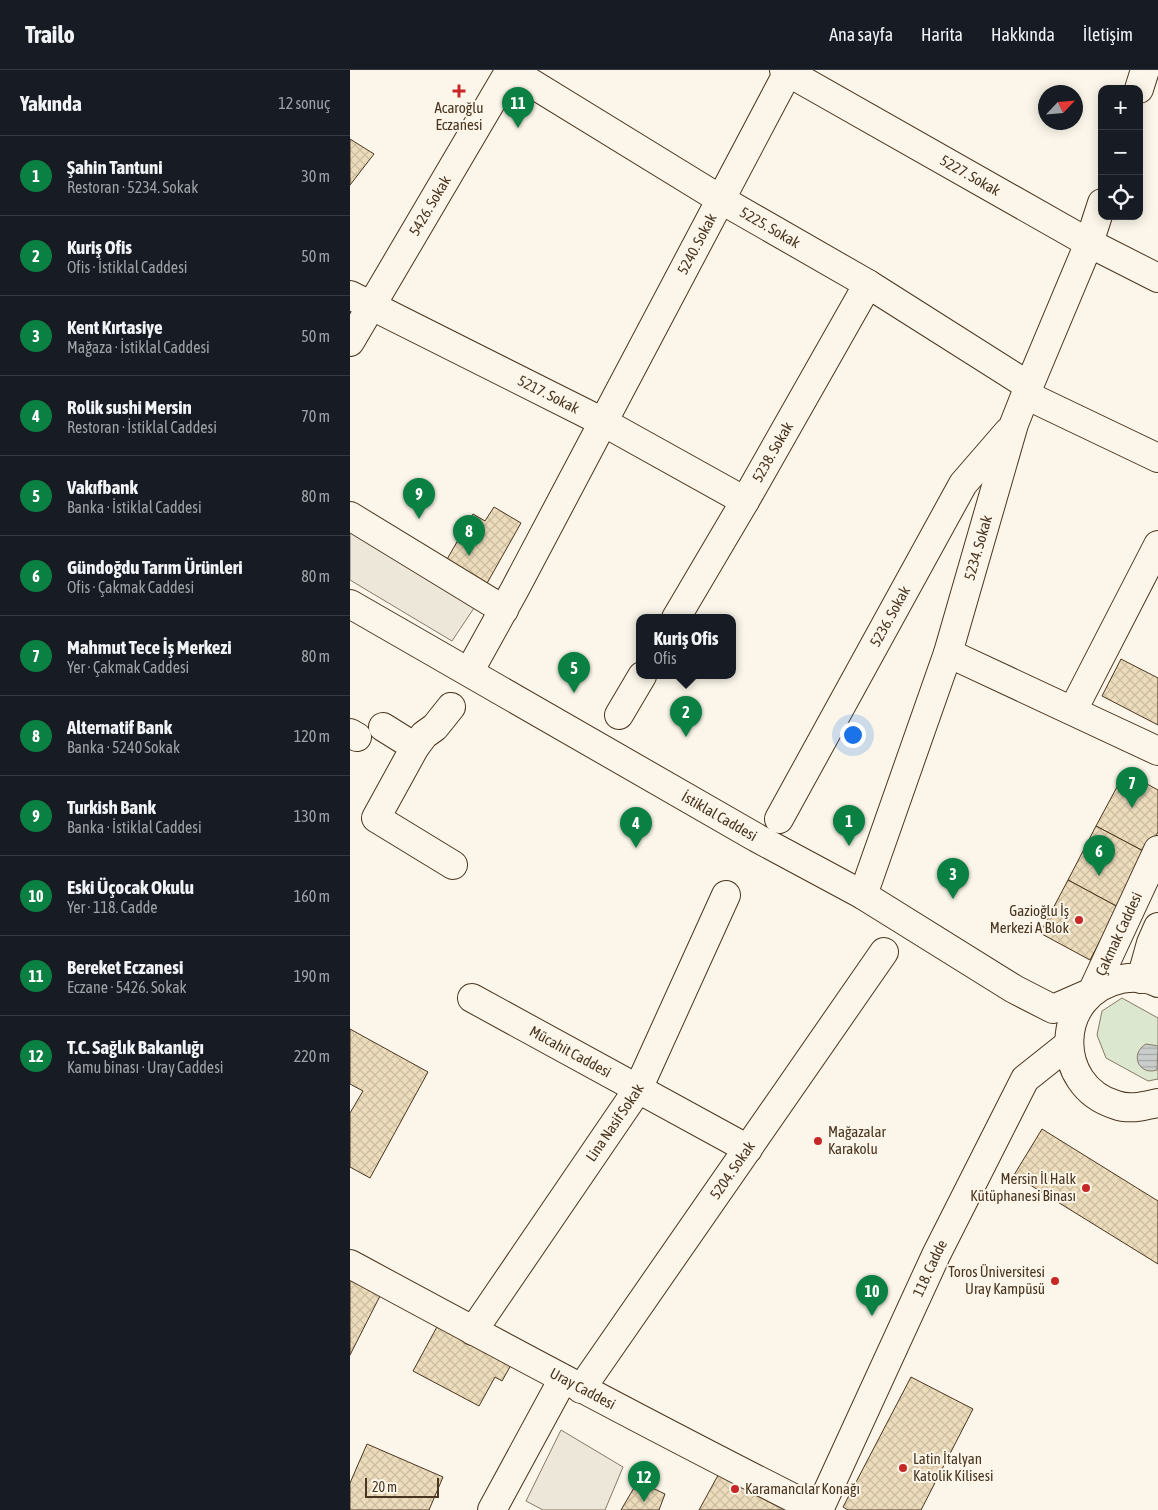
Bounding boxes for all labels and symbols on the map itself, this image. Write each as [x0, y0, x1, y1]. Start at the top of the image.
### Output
marker: Acaroğlu Eczanesi [453, 85, 465, 97]
north arrow [1038, 85, 1083, 130]
pin: 11 [502, 87, 534, 128]
place label: Acaroğlu Eczanesi [434, 99, 484, 133]
street label: 5227. Sokak [937, 151, 1004, 199]
street label: 5426. Sokak [405, 172, 454, 239]
street label: 5225. Sokak [737, 203, 804, 251]
street label: 5240. Sokak [674, 210, 720, 277]
street label: 5217. Sokak [515, 372, 583, 417]
street label: 5238. Sokak [748, 418, 796, 485]
pin: 9 [403, 478, 435, 519]
street label: 5234. Sokak [960, 513, 995, 582]
pin: 8 [453, 515, 485, 556]
street label: 5236. Sokak [866, 583, 913, 650]
pin: 5 [558, 652, 590, 693]
pin: 2 [670, 696, 702, 737]
your location [840, 722, 866, 748]
pin: 7 [1116, 767, 1148, 808]
street label: İstiklal Caddesi [679, 788, 760, 844]
pin: 1 [833, 805, 865, 846]
pin: 4 [620, 807, 652, 848]
pin: 6 [1083, 835, 1115, 876]
pin: 3 [937, 858, 969, 899]
street label: Çakmak Caddesi [1092, 889, 1145, 978]
place label: Gazioğlu İş Merkezi A Blok [990, 902, 1069, 936]
marker: Gazioğlu İş Merkezi A Blok [1073, 914, 1085, 926]
street label: Mücahit Caddesi [527, 1022, 614, 1081]
street label: Lina Nasif Sokak [582, 1081, 647, 1164]
place label: Mağazalar Karakolu [828, 1123, 886, 1157]
marker: Mağazalar Karakolu [812, 1135, 824, 1147]
street label: 5204. Sokak [706, 1138, 758, 1202]
place label: Mersin İl Halk Kütüphanesi Binası [970, 1170, 1076, 1204]
marker: Mersin İl Halk Kütüphanesi Binası [1080, 1182, 1092, 1194]
street label: 118. Cadde [909, 1237, 950, 1299]
place label: Toros Üniversitesi Uray Kampüsü [948, 1263, 1045, 1297]
pin: 10 [856, 1275, 888, 1316]
marker: Toros Üniversitesi Uray Kampüsü [1049, 1275, 1061, 1287]
street label: Uray Caddesi [547, 1364, 619, 1413]
place label: Latin İtalyan Katolik Kilisesi [913, 1450, 993, 1484]
pin: 12 [628, 1461, 660, 1502]
marker: Latin İtalyan Katolik Kilisesi [897, 1462, 909, 1474]
scale bar [365, 1475, 439, 1498]
place label: Karamancılar Konağı [745, 1480, 860, 1497]
marker: Karamancılar Konağı [729, 1483, 741, 1495]

